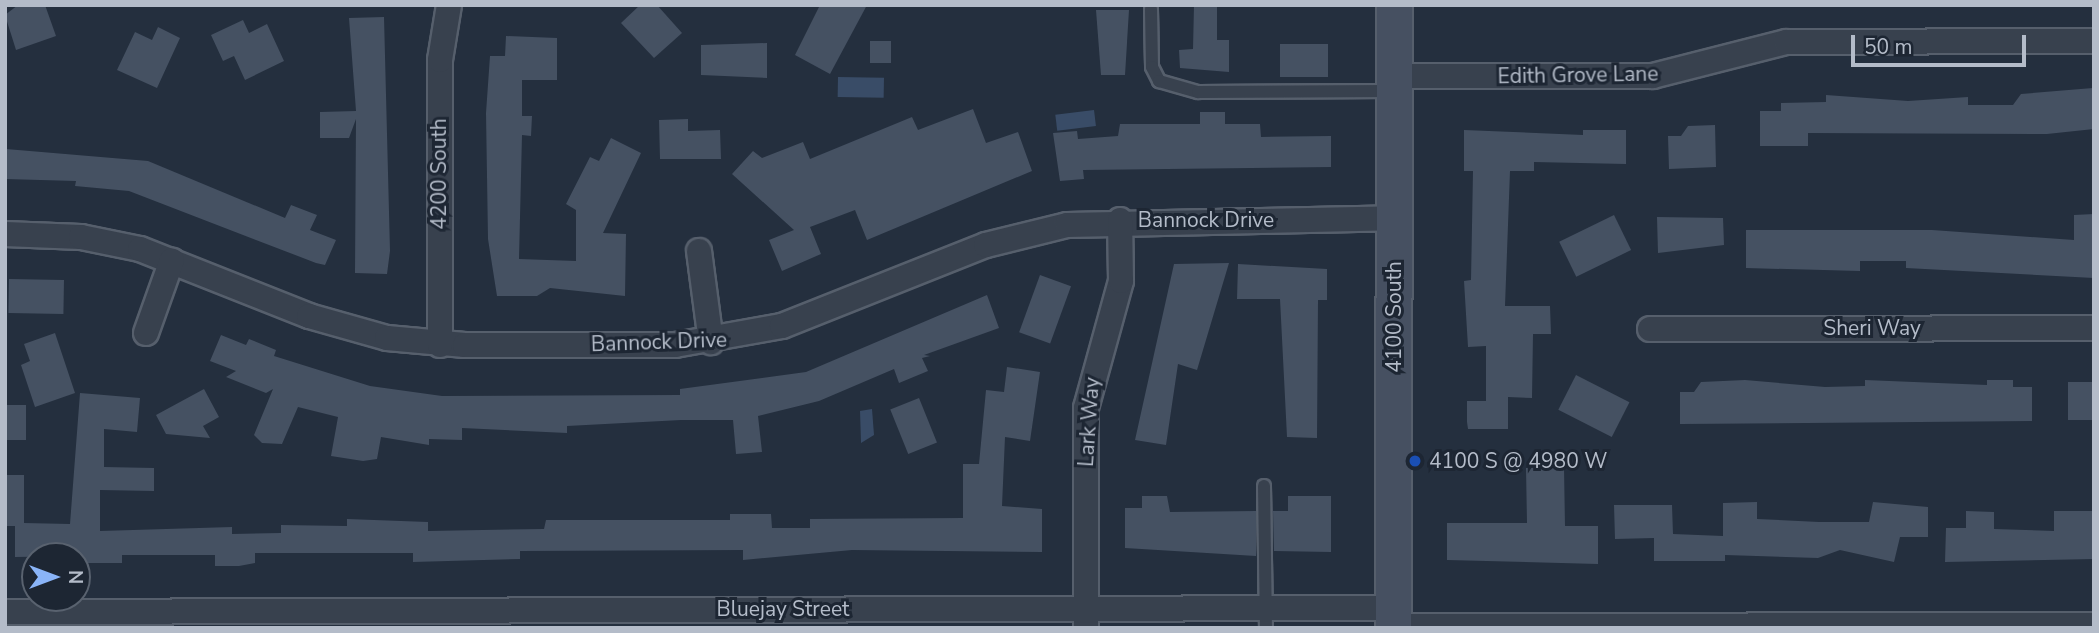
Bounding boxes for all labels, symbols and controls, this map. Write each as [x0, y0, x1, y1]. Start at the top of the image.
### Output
scale bar [1854, 21, 2029, 65]
text: 50 m [1864, 33, 1913, 61]
street label: Edith Grove Lane [1497, 61, 1659, 89]
street label: 4200 South [426, 118, 452, 230]
street label: Bannock Drive [1138, 207, 1274, 233]
street label: 4100 South [1381, 261, 1407, 373]
street label: Sheri Way [1823, 315, 1921, 341]
street label: Bannock Drive [590, 327, 728, 357]
street label: Lark Way [1073, 376, 1105, 468]
place label: 4100 S @ 4980 W [1429, 448, 1607, 474]
marker: 4100 S @ 4980 W [1407, 453, 1423, 469]
north arrow [21, 542, 91, 612]
text: N [62, 570, 88, 584]
street label: Bluejay Street [717, 596, 849, 622]

